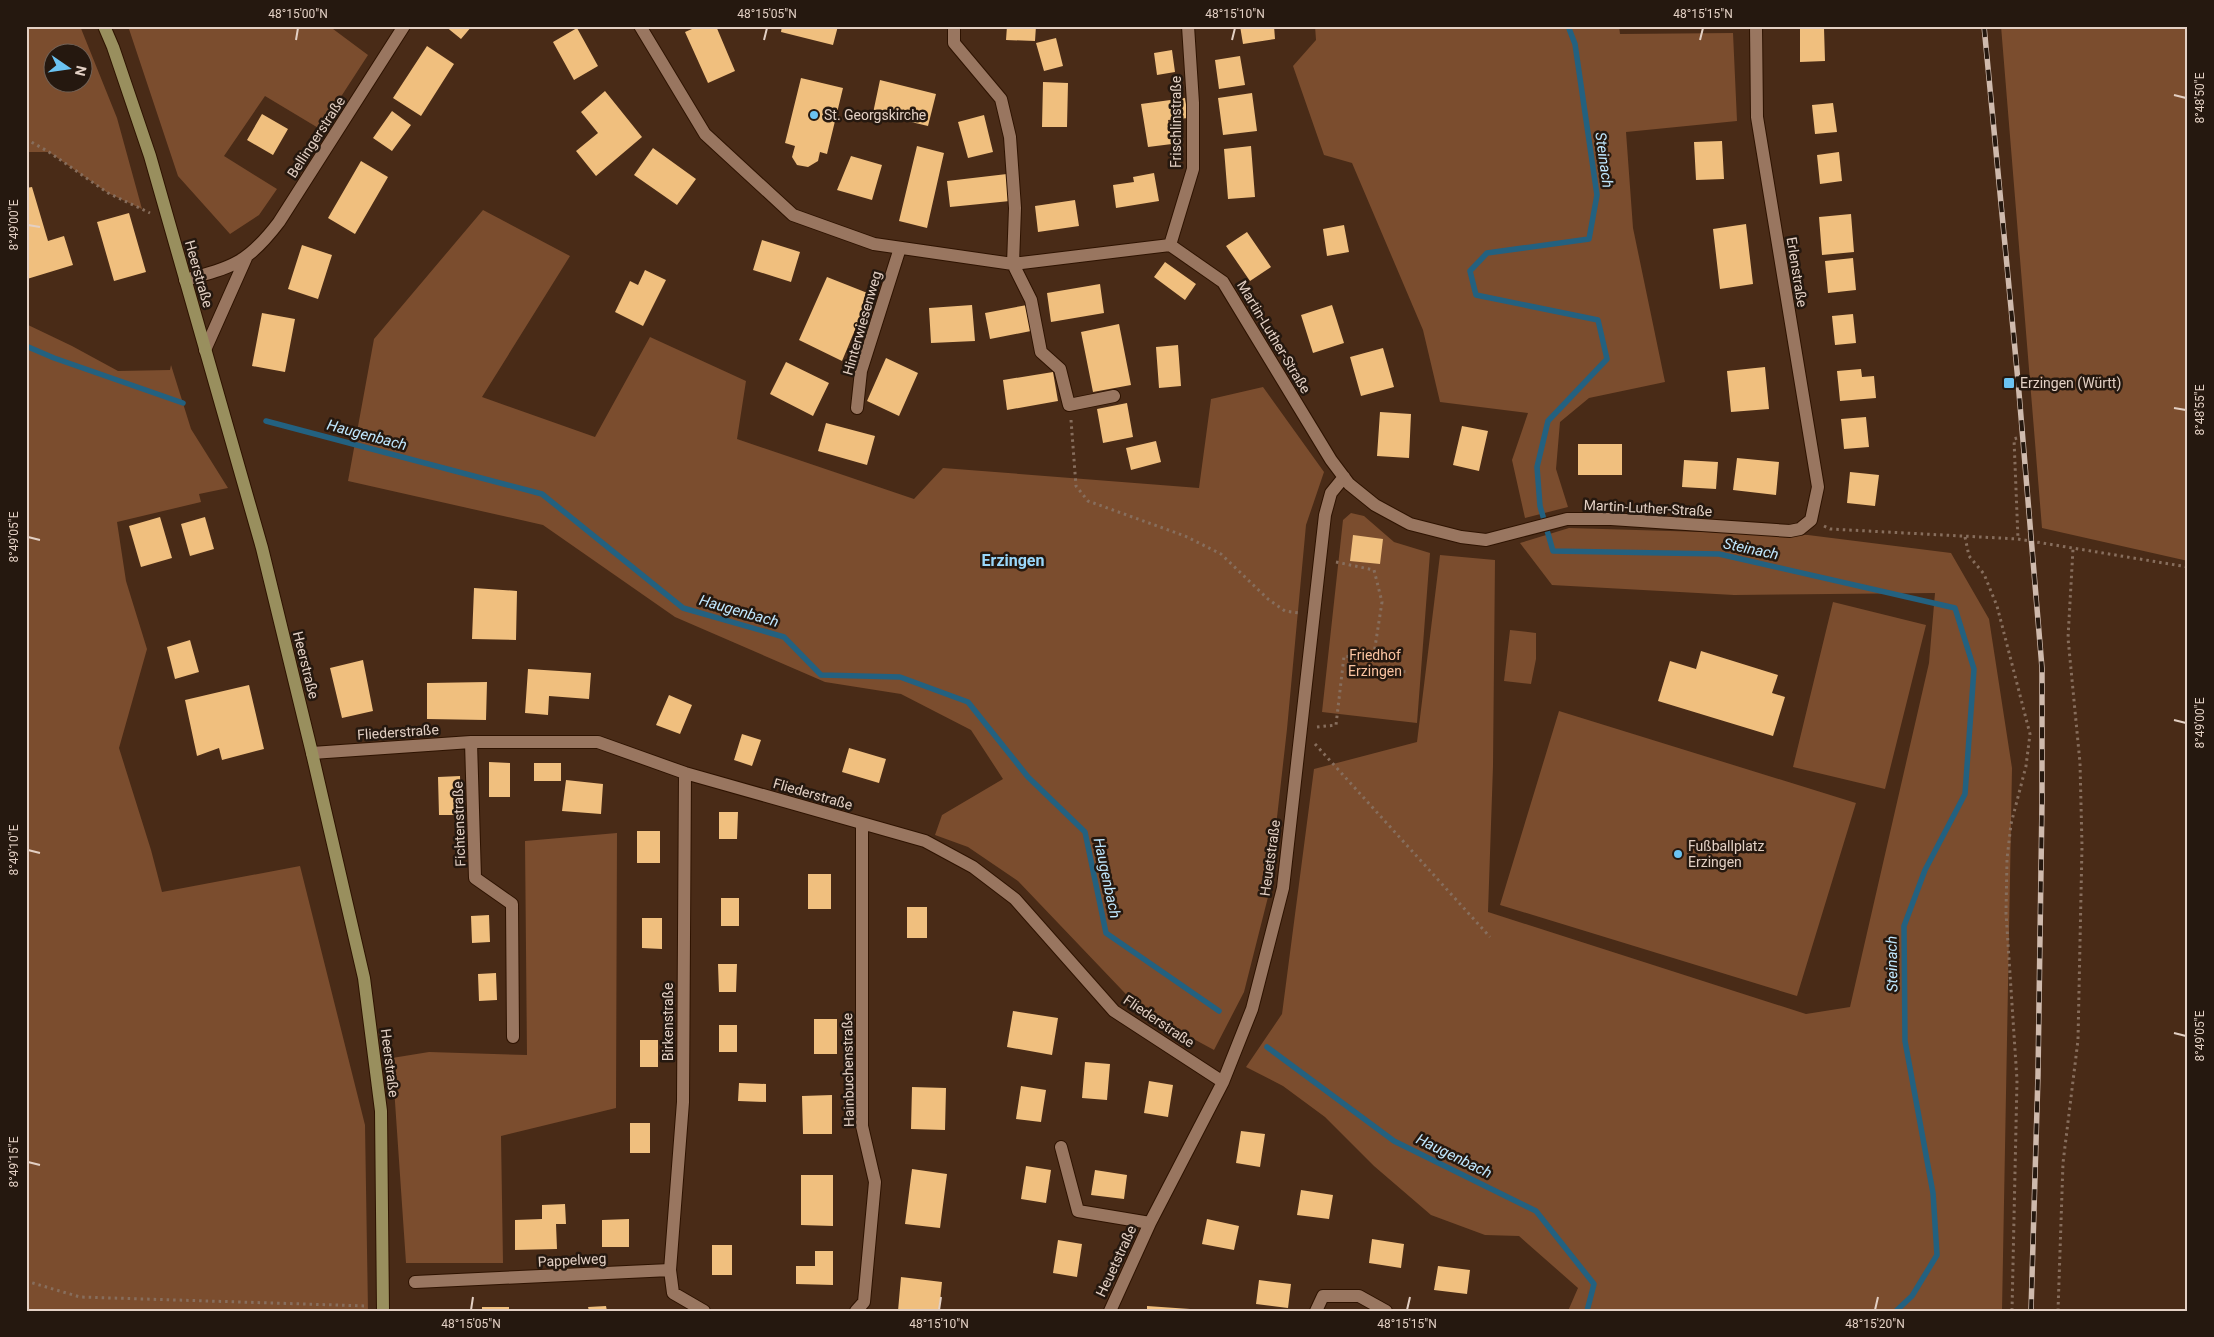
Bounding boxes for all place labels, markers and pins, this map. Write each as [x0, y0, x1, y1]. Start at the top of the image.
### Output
place label: St. Georgskirche [824, 107, 926, 123]
marker: St. Georgskirche [808, 109, 820, 121]
place label: Erzingen (Württ) [2020, 375, 2121, 392]
marker: Erzingen (Württ) [2002, 376, 2016, 390]
place label: Fußballplatz Erzingen [1688, 838, 1764, 870]
marker: Fußballplatz Erzingen [1672, 848, 1684, 860]

